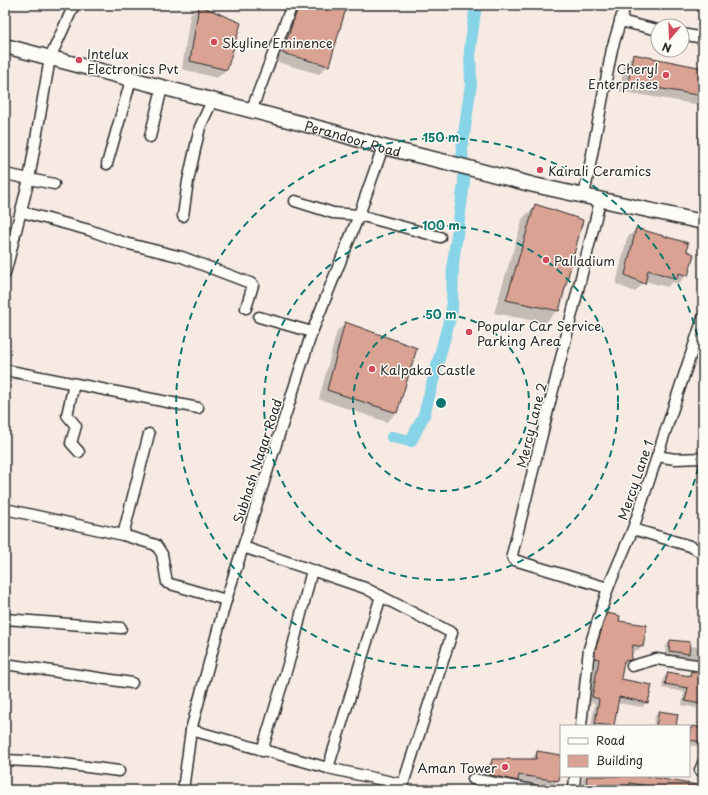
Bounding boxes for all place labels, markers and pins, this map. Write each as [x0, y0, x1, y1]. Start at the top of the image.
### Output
place label: Skyline Eminence [222, 33, 333, 52]
marker: Skyline Eminence [209, 37, 219, 47]
place label: Intelux Electronics Pvt [87, 44, 179, 78]
marker: Intelux Electronics Pvt [74, 55, 84, 65]
place label: Cheryl Enterprises [588, 59, 658, 93]
marker: Cheryl Enterprises [661, 70, 671, 80]
place label: Kairali Ceramics [548, 161, 651, 180]
marker: Kairali Ceramics [535, 165, 545, 175]
place label: Palladium [554, 251, 615, 270]
marker: Palladium [541, 255, 551, 265]
place label: Popular Car Service Parking Area [477, 316, 601, 350]
marker: Popular Car Service Parking Area [464, 327, 474, 337]
place label: Kalpaka Castle [380, 360, 475, 379]
marker: Kalpaka Castle [367, 364, 377, 374]
centre of rings [434, 396, 448, 410]
place label: Aman Tower [417, 758, 498, 777]
marker: Aman Tower [500, 762, 510, 772]

